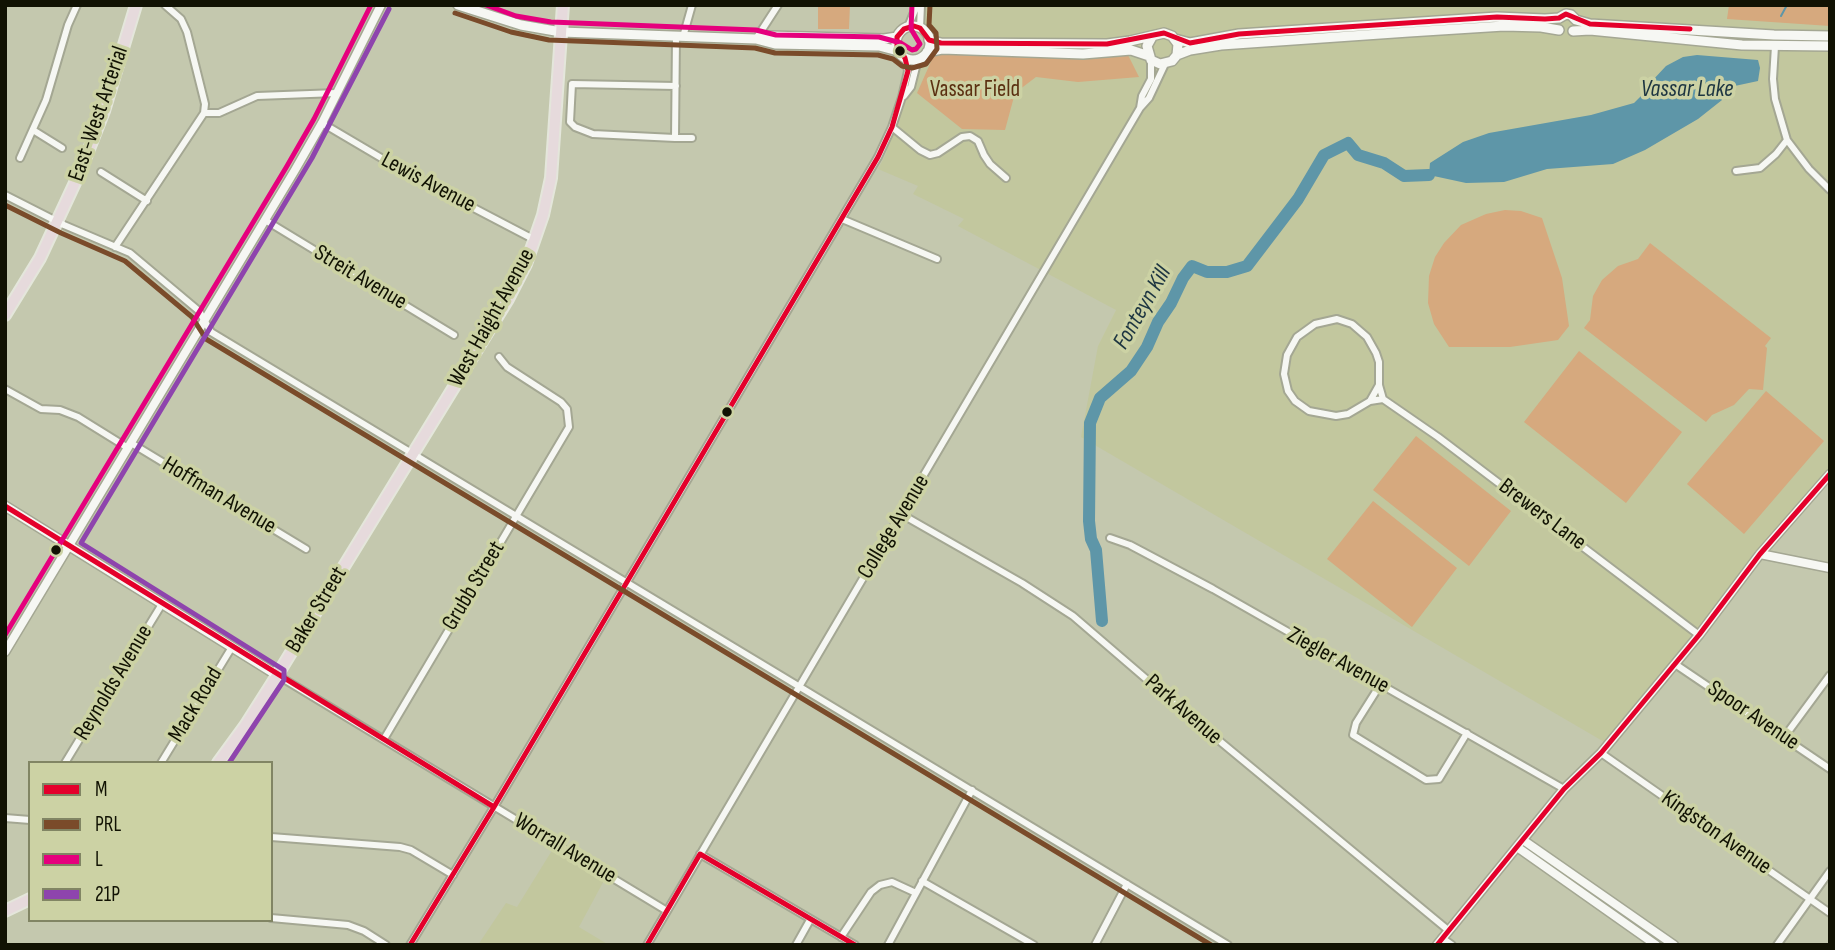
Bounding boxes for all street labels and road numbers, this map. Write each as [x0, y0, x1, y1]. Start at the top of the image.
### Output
street label: East-West Arterial [63, 43, 135, 185]
street label: Lewis Avenue [376, 147, 480, 219]
street label: Streit Avenue [309, 240, 411, 316]
street label: West Haight Avenue [443, 244, 541, 392]
street label: Hoffman Avenue [157, 451, 281, 541]
street label: College Avenue [852, 470, 936, 584]
street label: Brewers Lane [1493, 473, 1591, 557]
street label: Grubb Street [437, 536, 511, 636]
street label: Baker Street [281, 562, 353, 658]
street label: Reynolds Avenue [69, 620, 159, 746]
street label: Ziegler Avenue [1282, 622, 1394, 700]
street label: Mack Road [163, 663, 229, 747]
street label: Park Avenue [1139, 669, 1227, 751]
street label: Spoor Avenue [1702, 675, 1804, 757]
street label: Kingston Avenue [1656, 785, 1776, 881]
street label: Worrall Avenue [509, 808, 621, 890]

